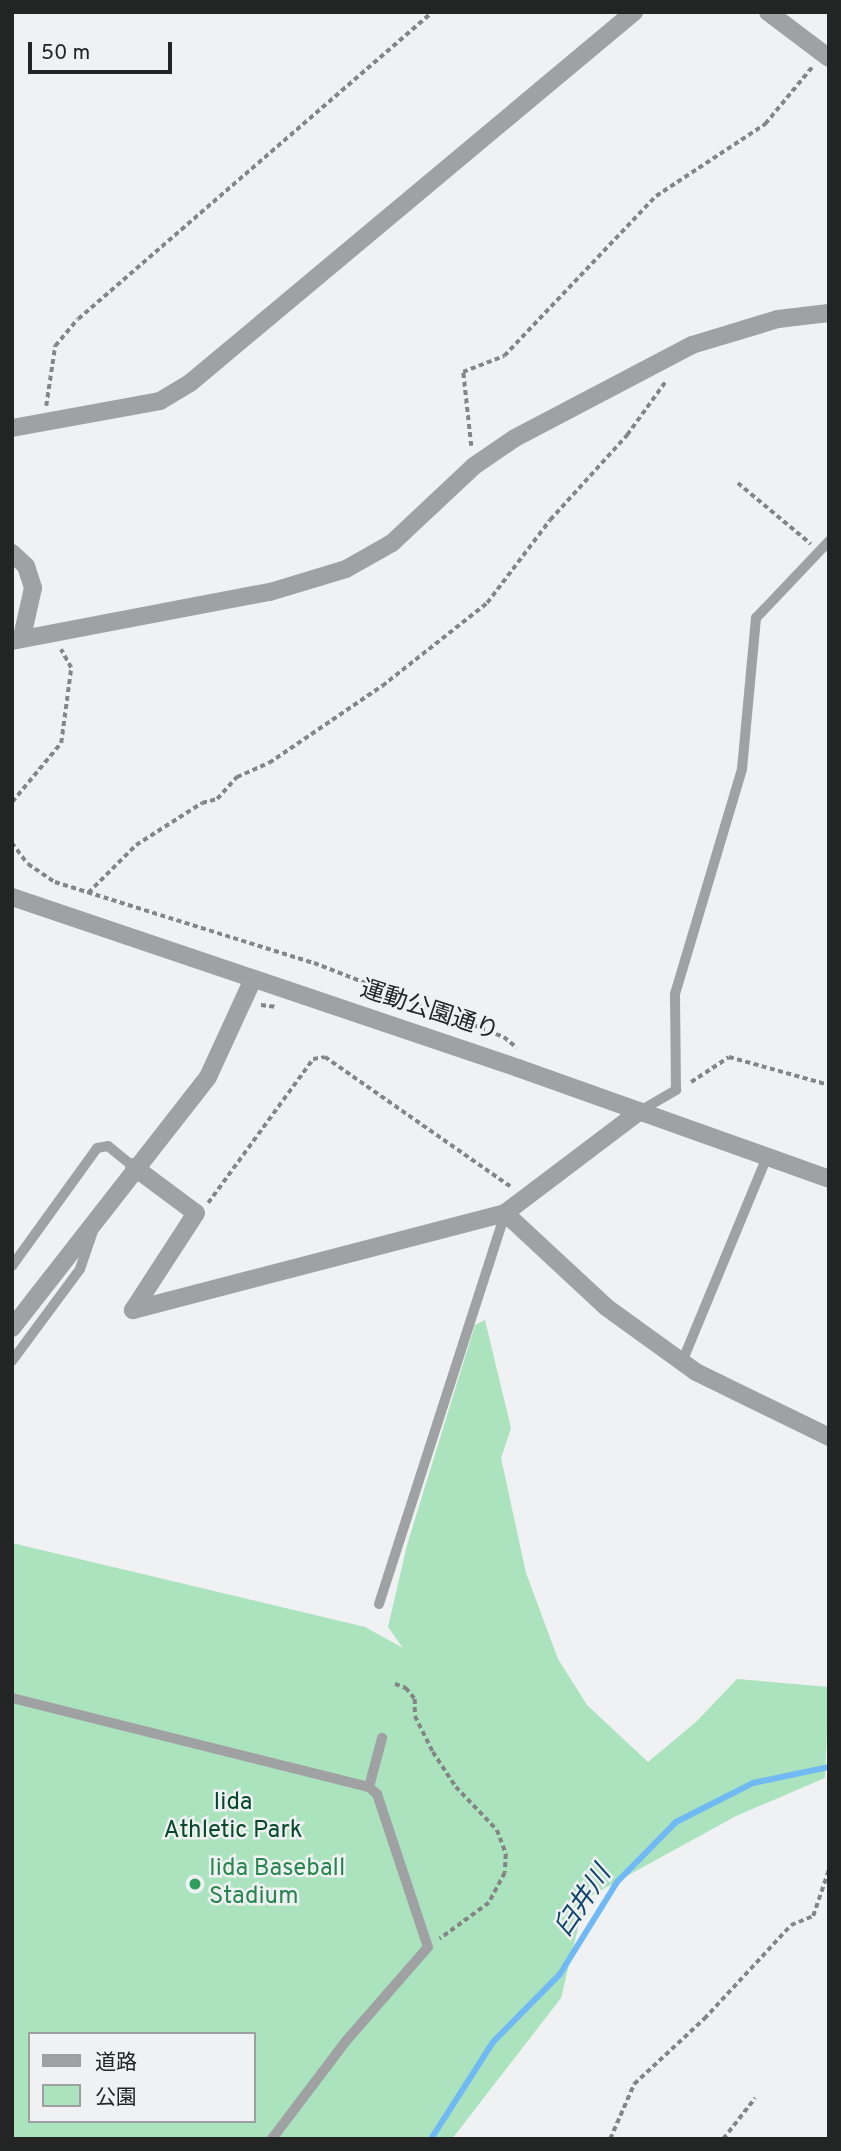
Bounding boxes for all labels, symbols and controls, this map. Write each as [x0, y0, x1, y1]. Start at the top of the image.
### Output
scale bar [32, 28, 175, 72]
text: 50 m [41, 40, 90, 67]
street label: 運動公園通り [356, 976, 502, 1048]
park label: Iida Athletic Park [164, 1790, 302, 1846]
place label: Iida Baseball Stadium [209, 1856, 345, 1912]
water label: 臼井川 [549, 1861, 619, 1943]
marker: Iida Baseball Stadium [187, 1876, 203, 1892]
legend [28, 2032, 256, 2123]
text: 道路 [95, 2050, 137, 2077]
text: 公園 [95, 2085, 137, 2112]

